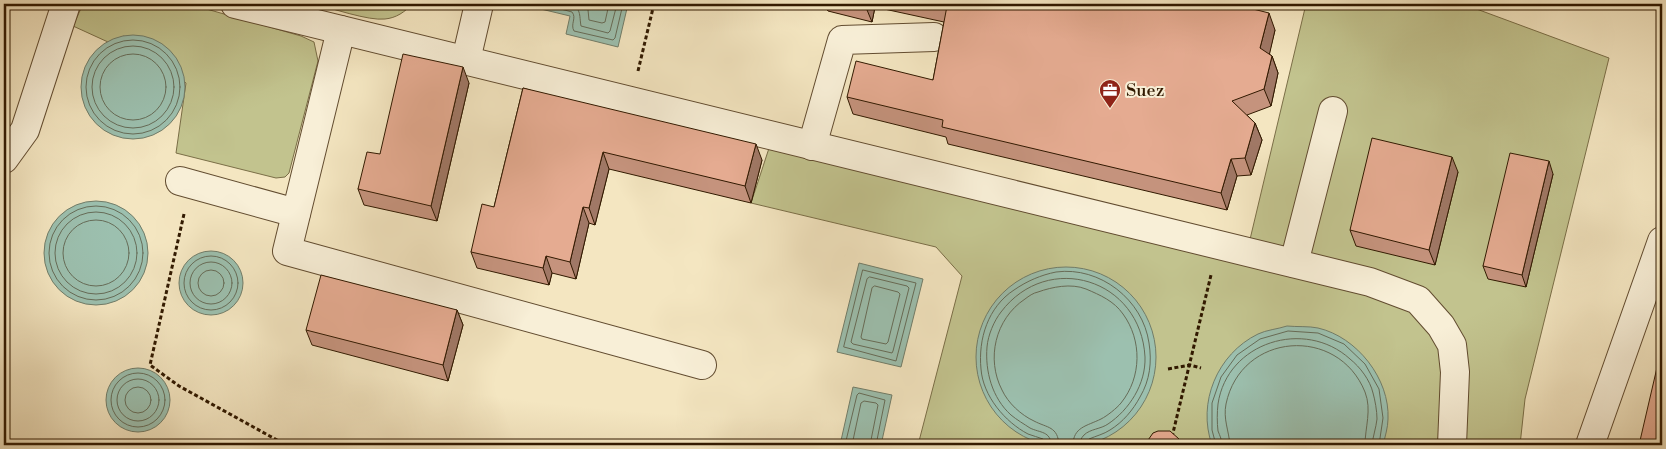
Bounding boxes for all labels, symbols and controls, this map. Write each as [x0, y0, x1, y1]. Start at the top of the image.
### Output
office icon: Suez [1098, 78, 1122, 109]
place label: Suez [1126, 79, 1164, 102]

